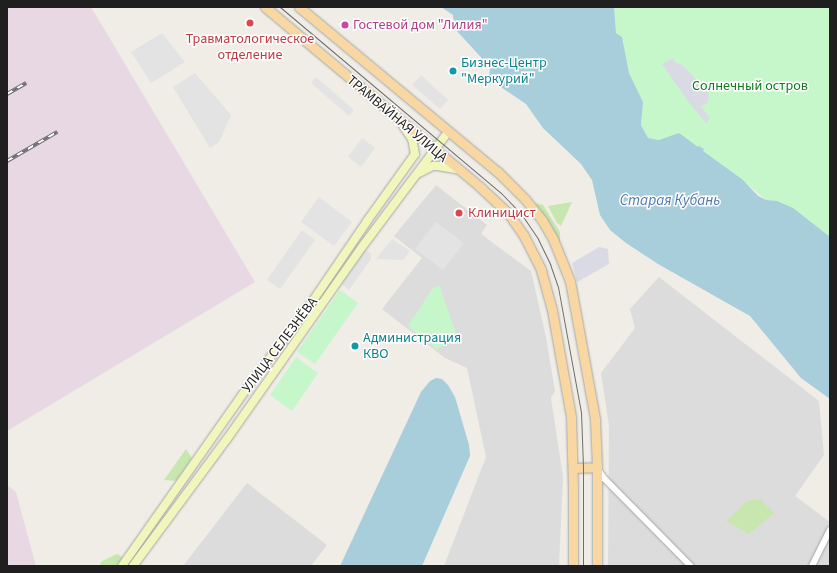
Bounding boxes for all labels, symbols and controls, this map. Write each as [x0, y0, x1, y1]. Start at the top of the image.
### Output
marker: Травматологическое отделение [244, 17, 256, 29]
place label: Гостевой дом "Лилия" [353, 17, 488, 33]
marker: Гостевой дом "Лилия" [340, 20, 350, 30]
place label: Травматологическое отделение [186, 31, 314, 64]
place label: Бизнес-Центр "Меркурий" [461, 55, 547, 88]
marker: Бизнес-Центр "Меркурий" [448, 66, 458, 76]
street label: ТРАМВАЙНАЯ УЛИЦА [343, 72, 451, 166]
park label: Солнечный остров [692, 78, 808, 94]
water label: Старая Кубань [620, 192, 720, 210]
place label: Клиницист [468, 205, 536, 221]
marker: Клиницист [453, 207, 465, 219]
street label: УЛИЦА СЕЛЕЗНЁВА [239, 294, 321, 396]
place label: Администрация КВО [363, 330, 461, 362]
marker: Администрация КВО [350, 341, 360, 351]

